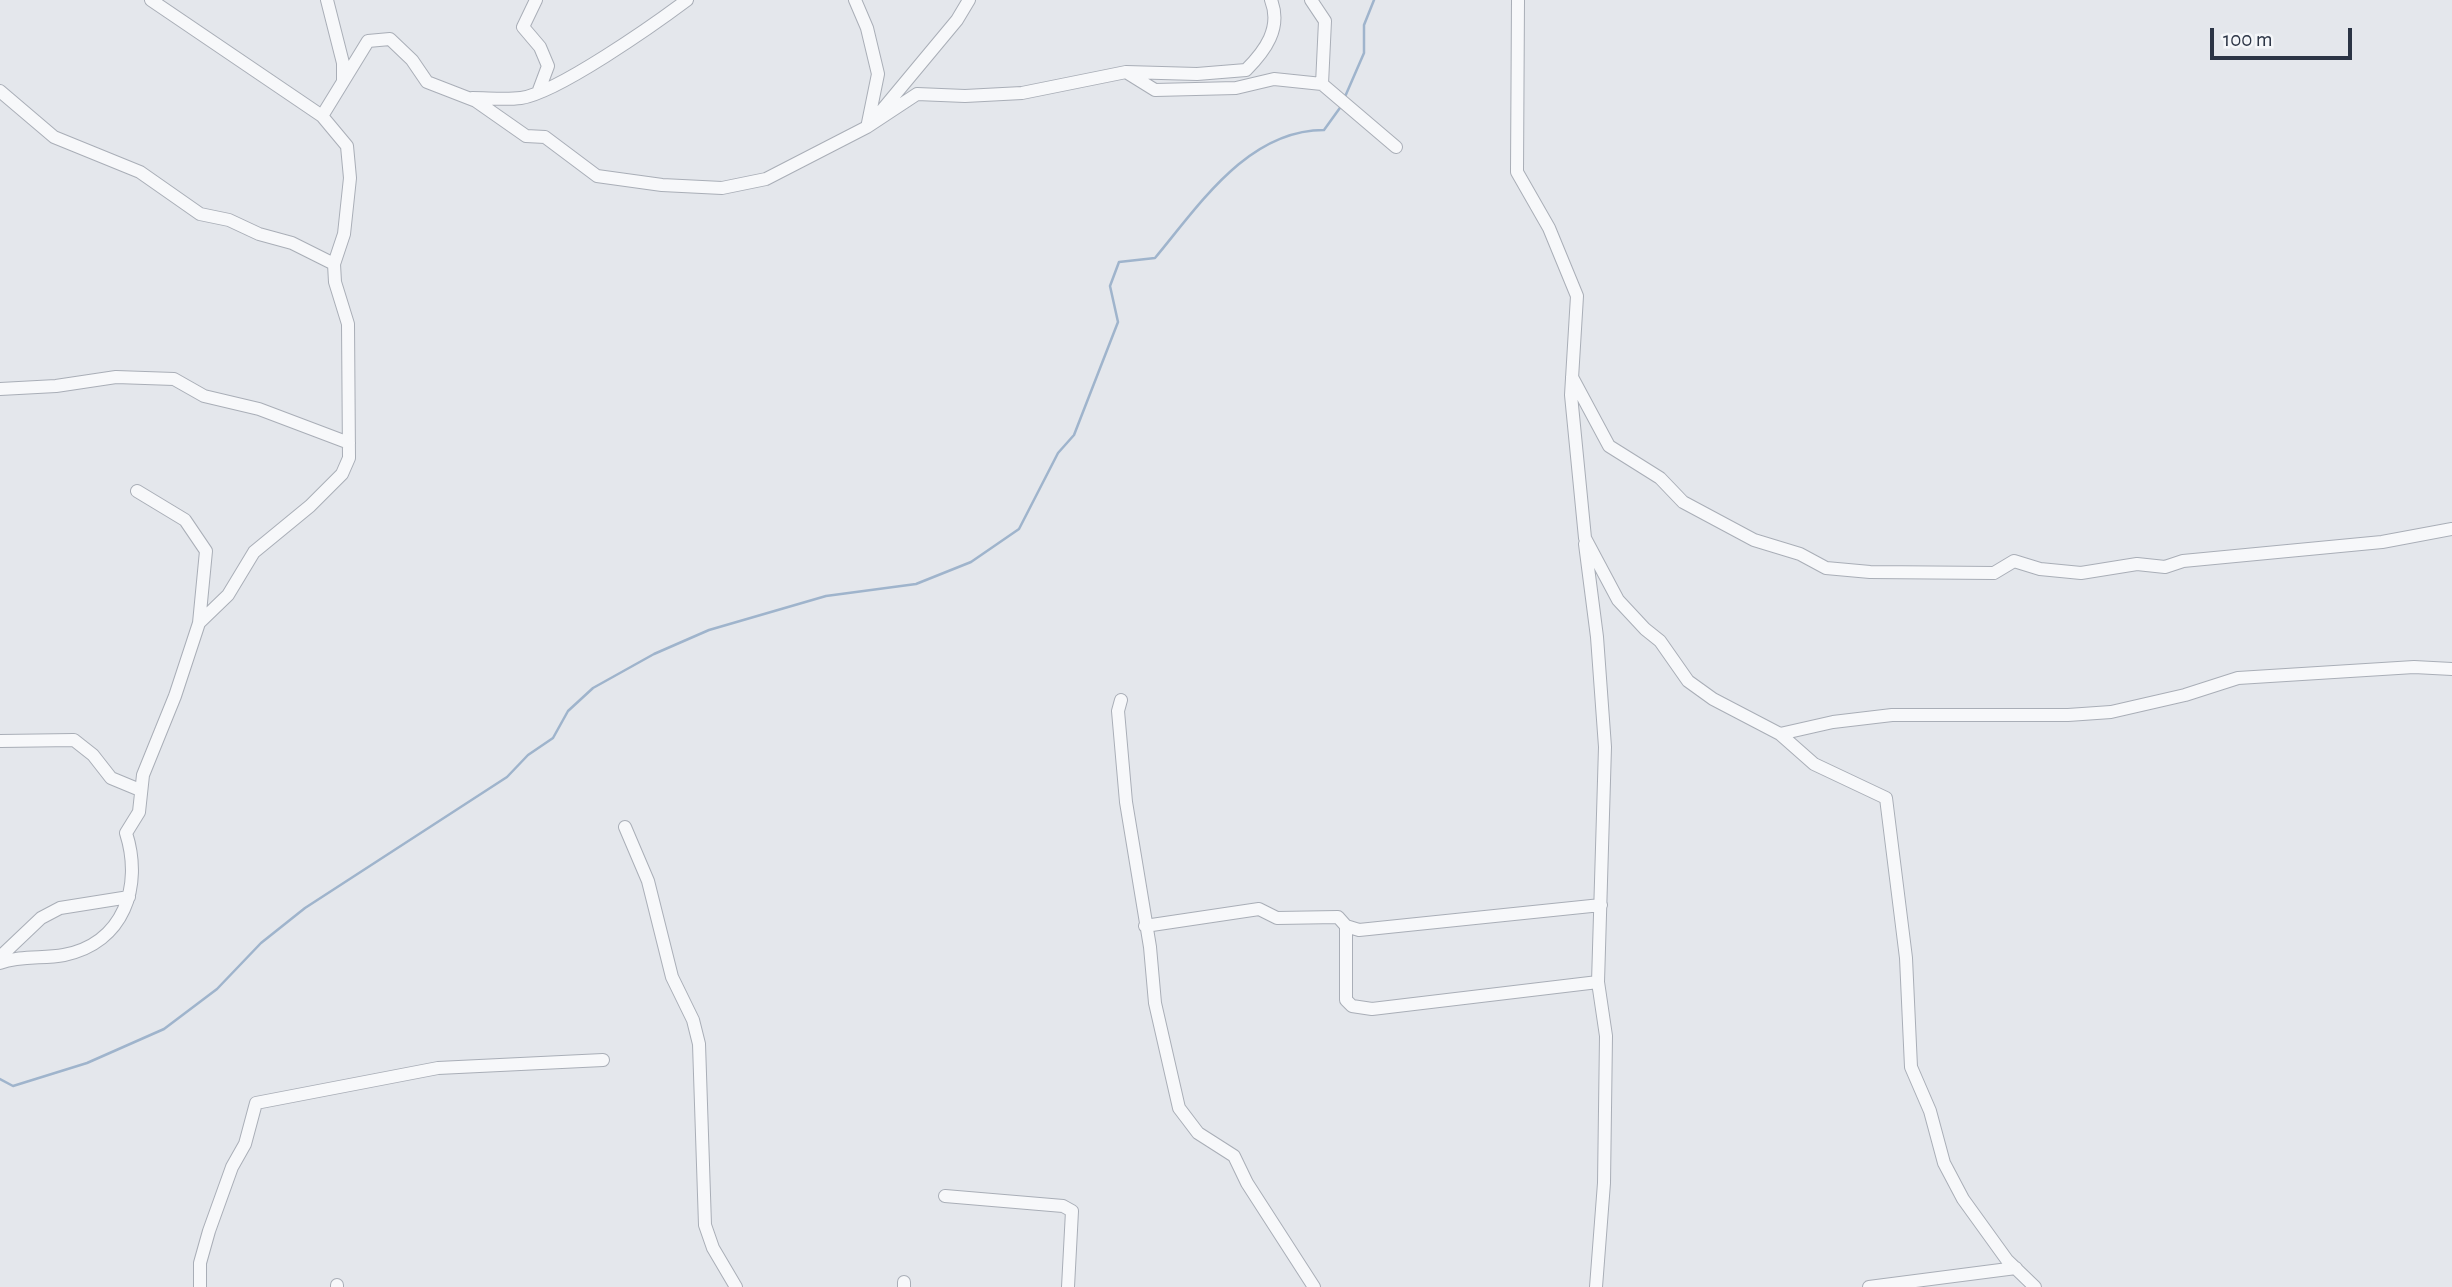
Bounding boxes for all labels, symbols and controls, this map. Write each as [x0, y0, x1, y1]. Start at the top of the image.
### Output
scale bar [2214, 14, 2356, 58]
text: 100 m [2223, 29, 2273, 50]

